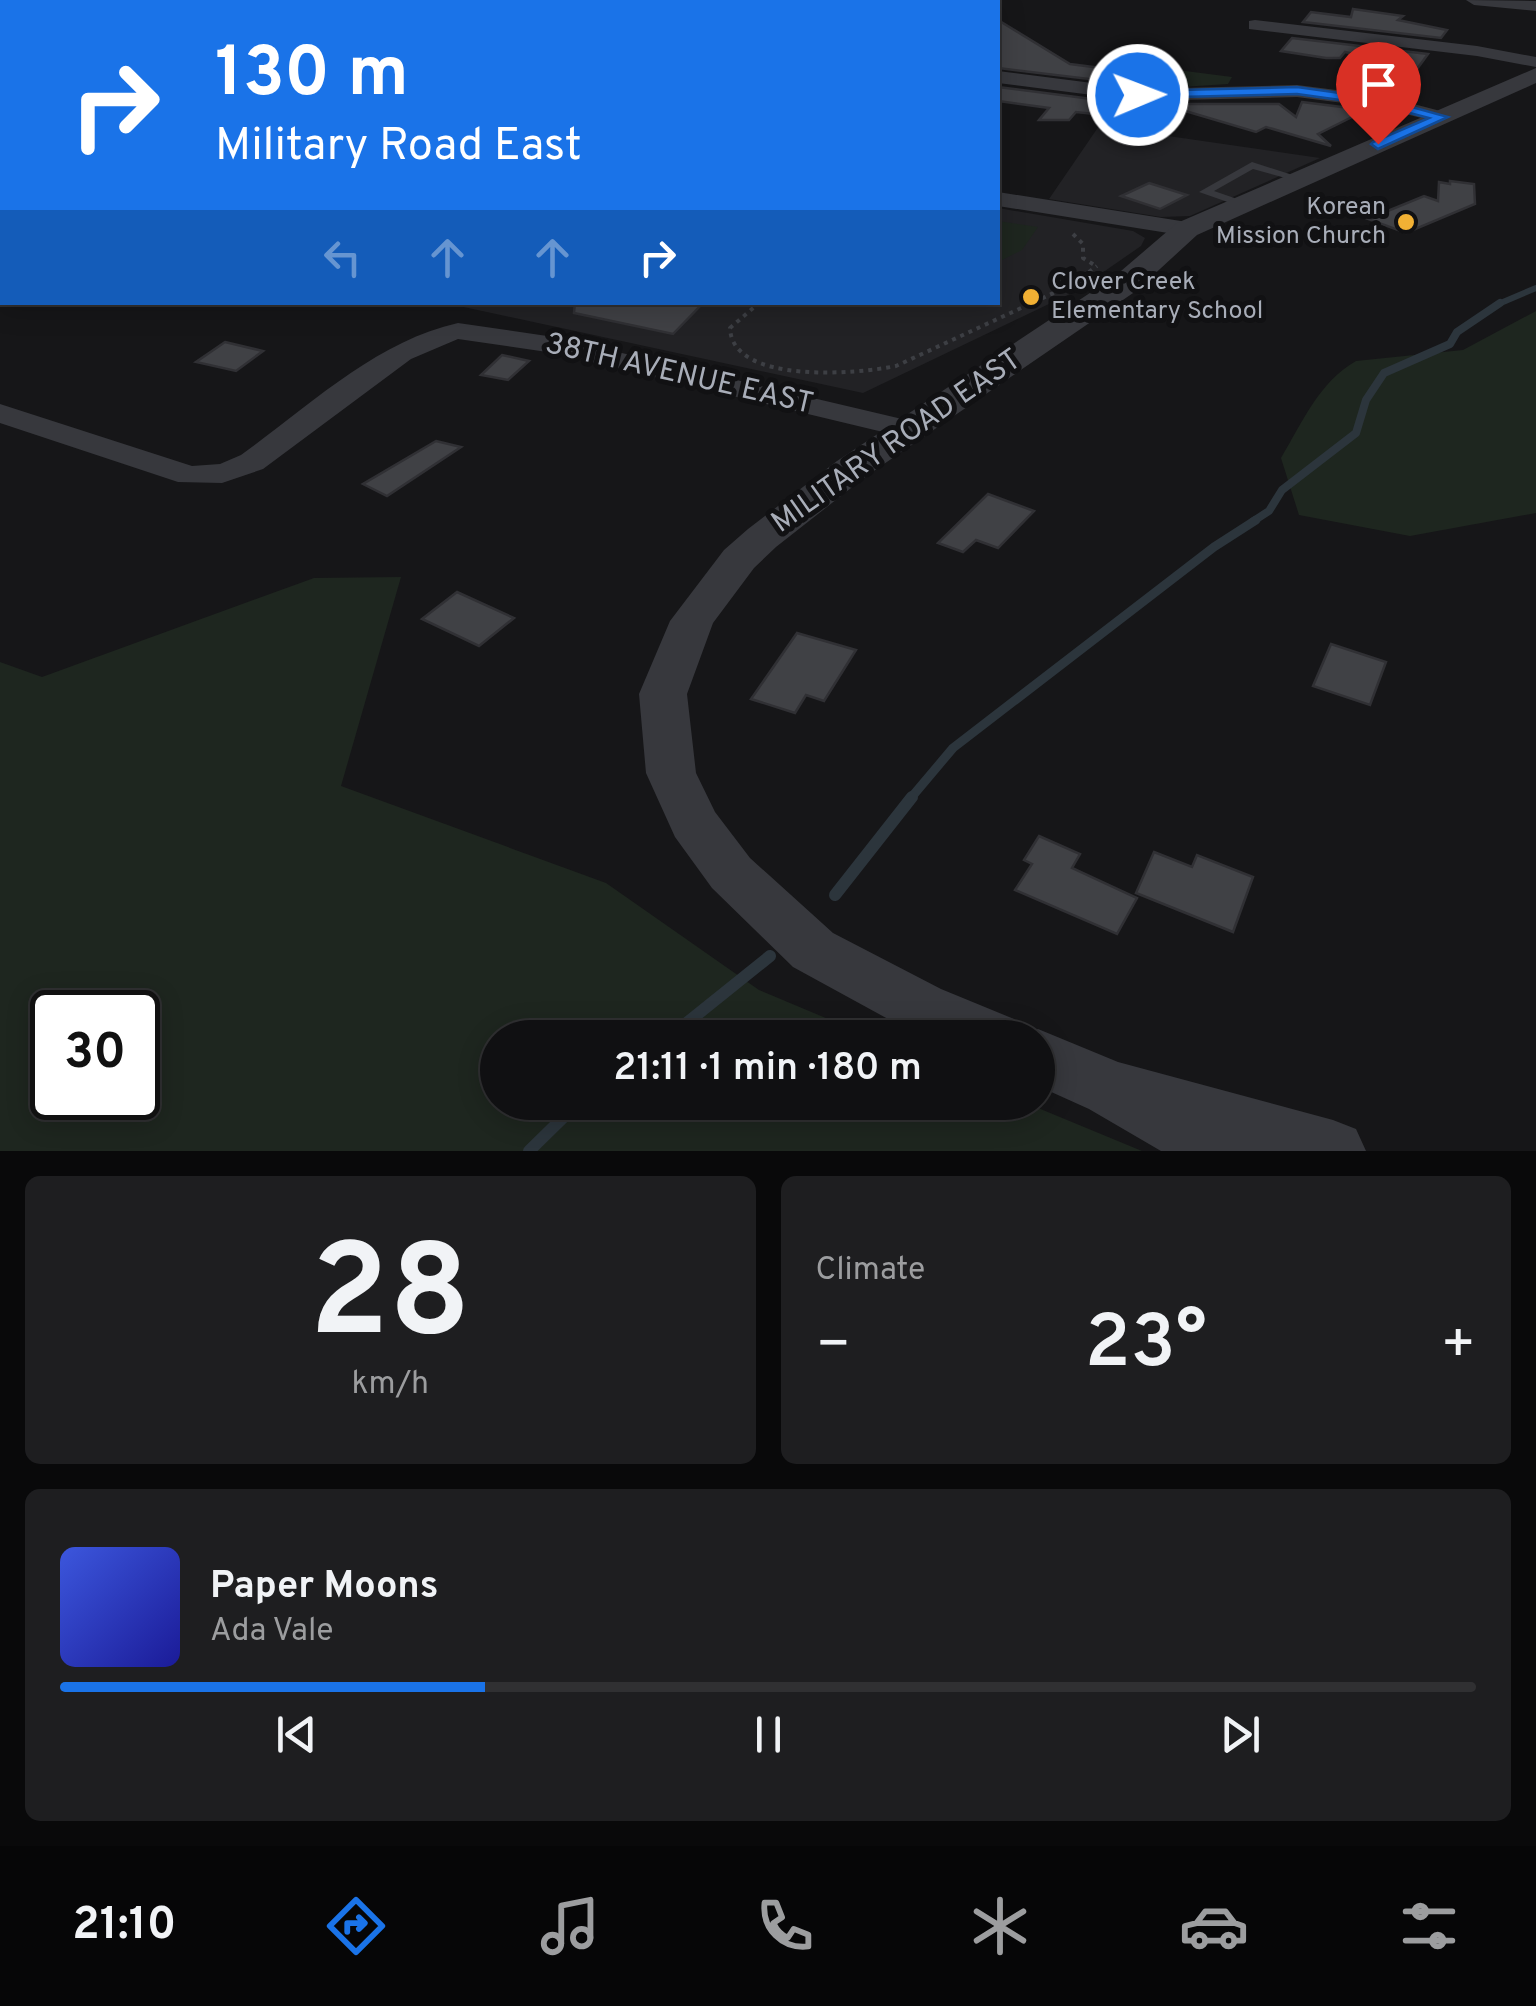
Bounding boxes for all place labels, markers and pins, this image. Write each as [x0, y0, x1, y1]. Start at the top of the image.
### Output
pin [1336, 42, 1421, 145]
place label: Korean Mission Church [1216, 192, 1386, 253]
marker: Korean Mission Church [1395, 211, 1417, 233]
place label: Clover Creek Elementary School [1051, 267, 1263, 328]
marker: Clover Creek Elementary School [1020, 286, 1042, 308]

